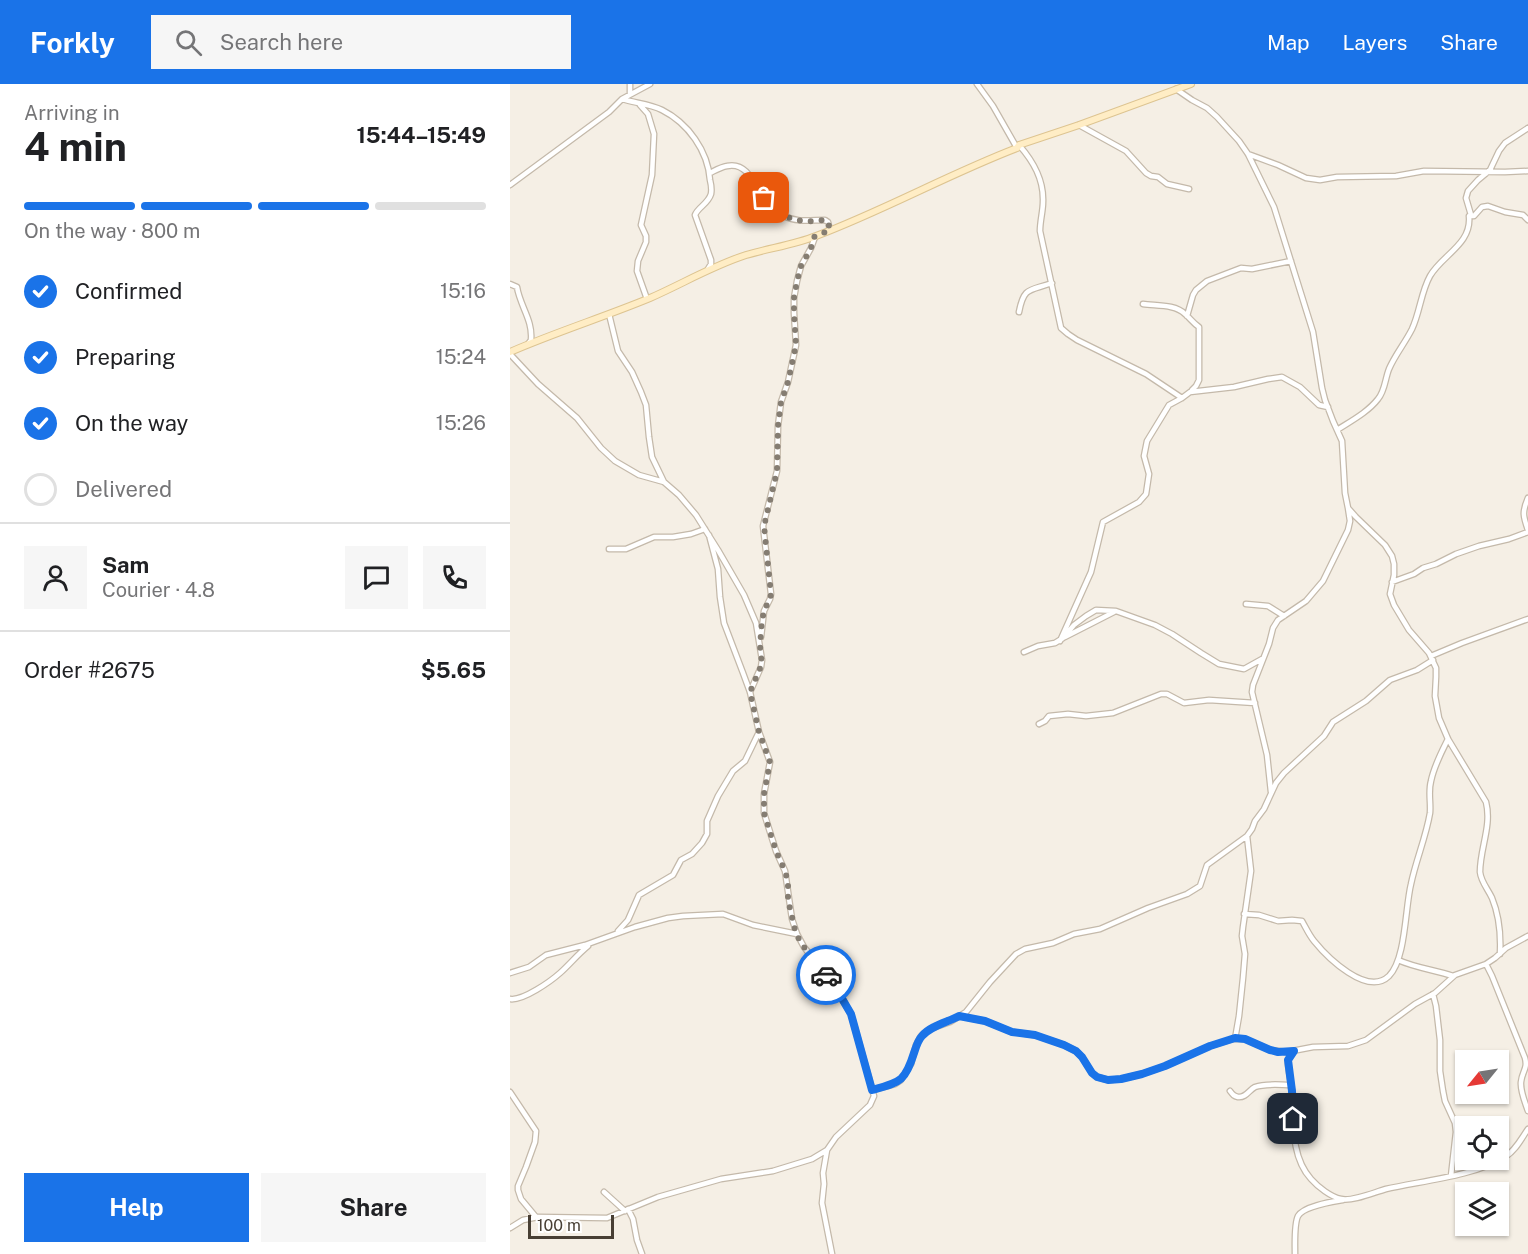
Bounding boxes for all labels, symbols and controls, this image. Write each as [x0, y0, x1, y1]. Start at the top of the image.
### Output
search box [151, 15, 571, 69]
text: Forkly [30, 26, 115, 59]
icon: search [172, 26, 205, 59]
text: Search here [220, 29, 343, 55]
text: Map [1267, 30, 1310, 55]
text: Layers [1343, 30, 1407, 55]
text: Share [1440, 30, 1498, 55]
text: Arriving in [24, 101, 119, 125]
text: 15:44–15:49 [356, 122, 486, 148]
text: 4 min [24, 124, 127, 170]
pin [738, 172, 789, 223]
icon: bag [747, 181, 780, 214]
text: On the way · 800 m [24, 219, 200, 243]
icon: check [24, 275, 57, 308]
text: Confirmed [75, 278, 182, 304]
text: 15:16 [440, 279, 486, 303]
icon: check [24, 341, 57, 374]
text: Preparing [75, 344, 176, 370]
text: 15:24 [436, 345, 486, 369]
icon: check [24, 407, 57, 440]
text: On the way [75, 410, 188, 436]
text: 15:26 [436, 411, 486, 435]
text: Delivered [75, 476, 172, 502]
button: person [24, 546, 87, 609]
button: chat [345, 546, 408, 609]
button: phone [423, 546, 486, 609]
text: Sam [102, 552, 149, 578]
text: Courier · 4.8 [102, 578, 215, 602]
text: Order #2675 [24, 657, 155, 683]
text: $5.65 [421, 657, 486, 683]
courier [796, 945, 856, 1005]
icon: car [810, 959, 843, 992]
north arrow [1455, 1050, 1509, 1104]
map controls [1455, 1050, 1509, 1236]
pin [1267, 1093, 1318, 1144]
icon: home [1276, 1102, 1309, 1135]
button: locate [1455, 1116, 1509, 1170]
button: Help [24, 1173, 249, 1242]
button: Share [261, 1173, 486, 1242]
button: layers [1455, 1182, 1509, 1236]
scale bar [528, 1212, 614, 1240]
text: 100 m [537, 1216, 581, 1235]

